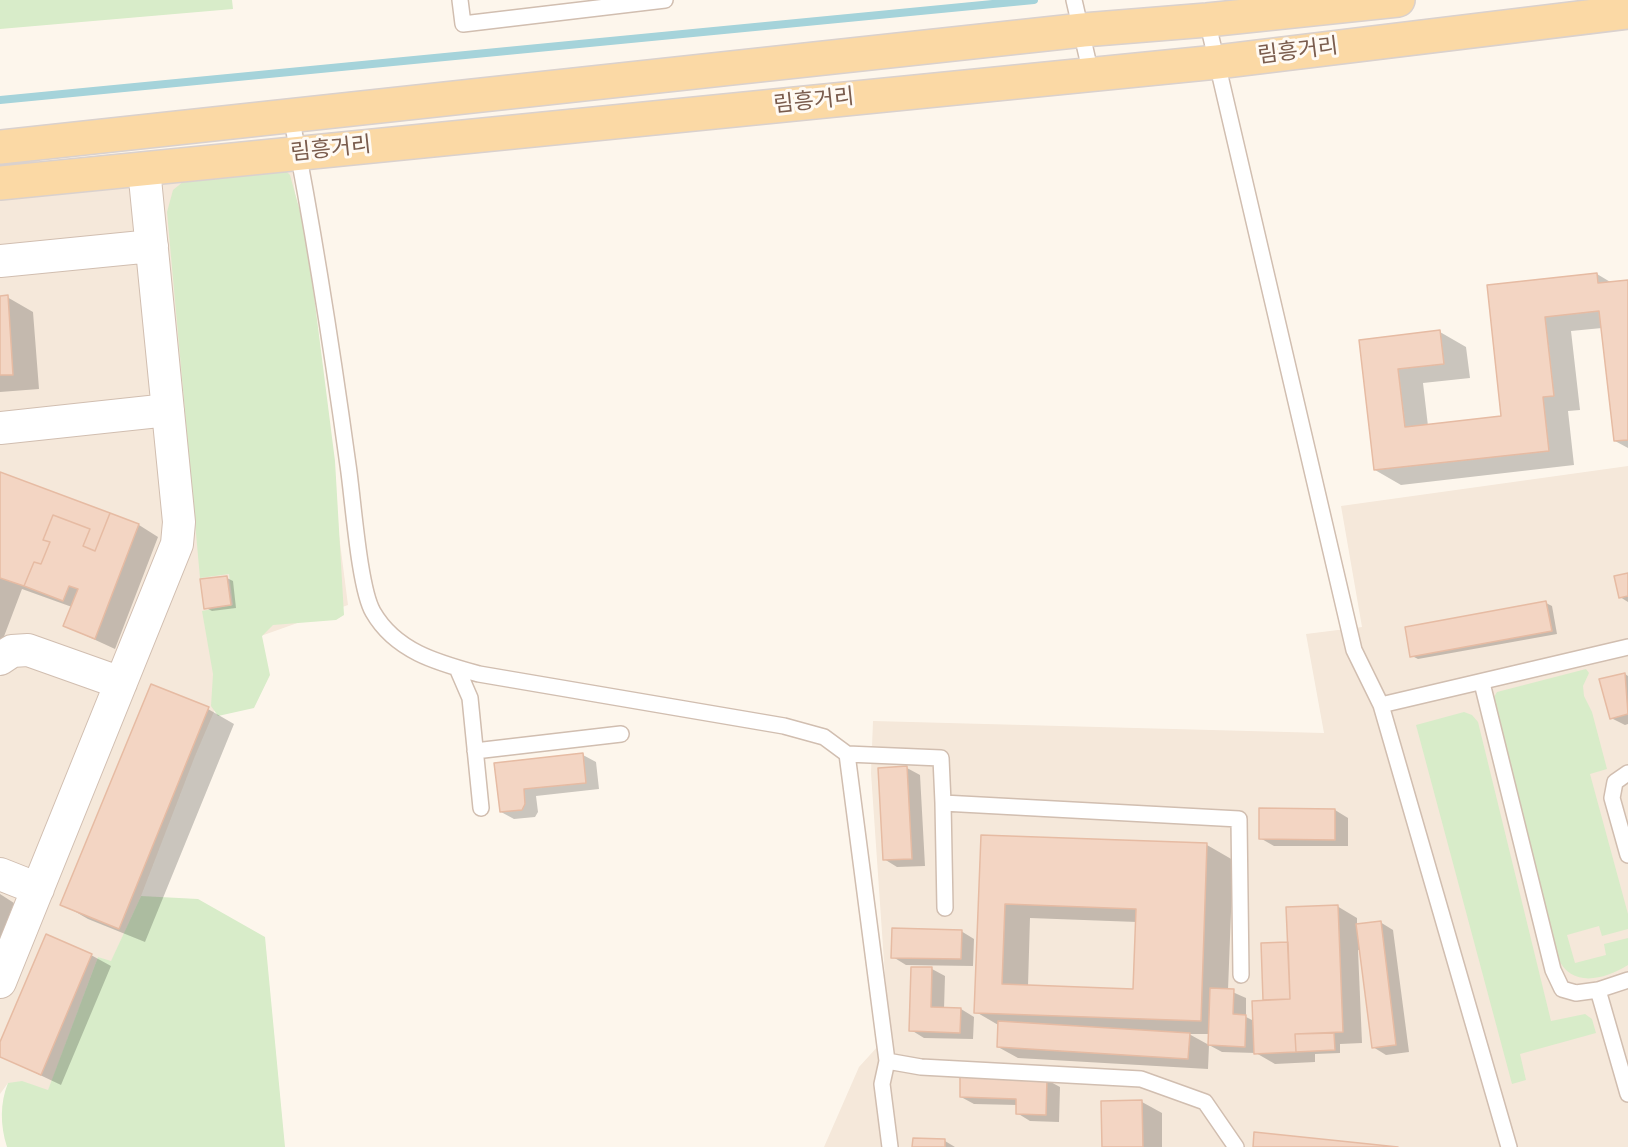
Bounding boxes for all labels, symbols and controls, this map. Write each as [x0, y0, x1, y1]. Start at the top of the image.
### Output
street label: 림흥거리 [1256, 34, 1340, 70]
street label: 림흥거리 [772, 85, 856, 119]
street label: 림흥거리 [289, 133, 373, 167]

